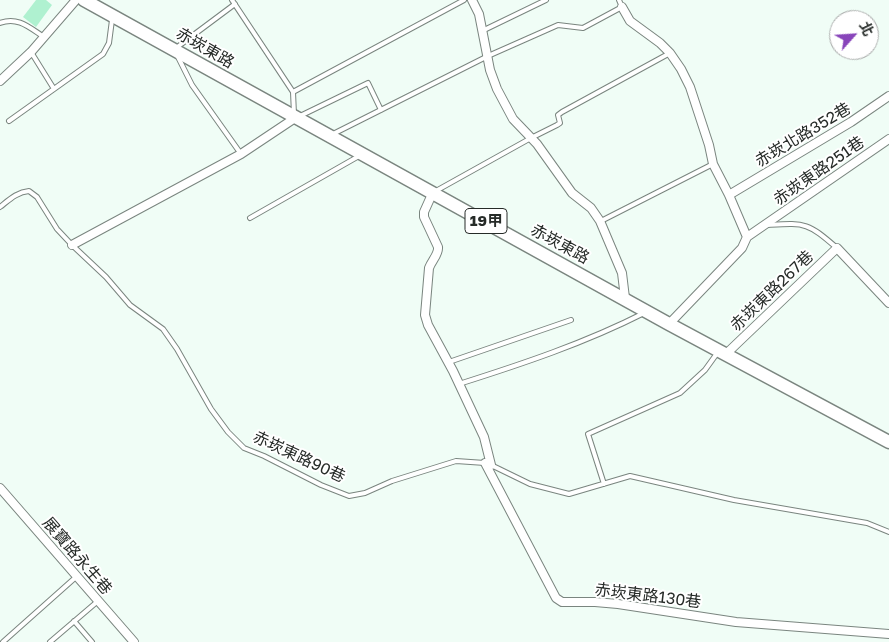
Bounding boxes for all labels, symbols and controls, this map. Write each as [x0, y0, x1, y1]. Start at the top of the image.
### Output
north arrow [829, 10, 879, 60]
text: 北 [856, 19, 878, 39]
street label: 赤崁東路 [172, 24, 238, 72]
street label: 赤崁北路352巷 [752, 99, 854, 171]
street label: 赤崁東路251巷 [770, 133, 868, 209]
road number: 19甲 [465, 208, 507, 234]
street label: 赤崁東路 [527, 220, 593, 268]
street label: 赤崁東路267巷 [727, 247, 817, 335]
street label: 赤崁東路90巷 [250, 427, 348, 487]
street label: 展寶路永生巷 [38, 513, 116, 599]
street label: 赤崁東路130巷 [594, 580, 702, 612]

